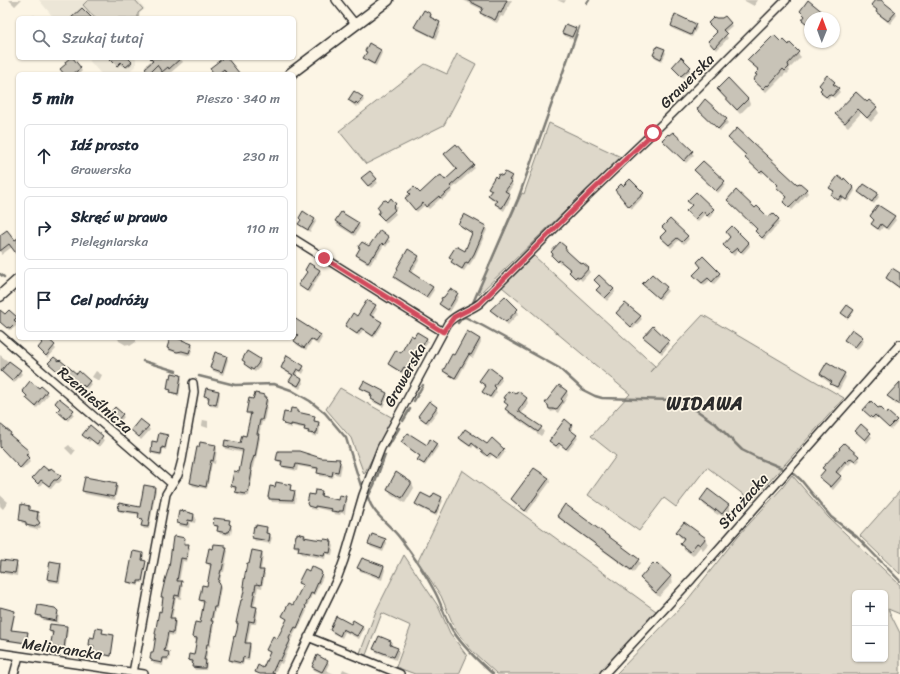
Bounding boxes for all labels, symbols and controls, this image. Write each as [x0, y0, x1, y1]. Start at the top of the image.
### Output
north arrow [804, 12, 840, 48]
search box [16, 16, 296, 60]
text: Szukaj tutaj [62, 25, 143, 51]
icon: search [30, 27, 52, 49]
street label: Grawerska [653, 47, 721, 115]
text: 5 min [32, 83, 74, 113]
text: Pieszo · 340 m [196, 87, 280, 110]
route start [644, 124, 662, 142]
text: Idź prosto [71, 132, 139, 158]
icon: ahead [33, 145, 55, 167]
text: 230 m [243, 145, 279, 168]
text: Grawerska [71, 158, 131, 181]
text: Skręć w prawo [71, 204, 167, 230]
icon: right [33, 217, 55, 239]
text: 110 m [246, 217, 279, 240]
text: Pielęgniarska [71, 230, 148, 253]
route end [315, 249, 333, 267]
text: Cel podróży [71, 287, 148, 313]
icon: arrive [33, 289, 55, 311]
street label: Grawerska [377, 338, 433, 412]
street label: Rzemieślnicza [52, 360, 139, 440]
district label: WIDAWA [666, 387, 744, 420]
street label: Strażacka [711, 467, 775, 535]
map controls [852, 590, 888, 662]
button: + [852, 590, 888, 626]
button: − [852, 626, 888, 662]
street label: Meliorancka [20, 631, 104, 668]

